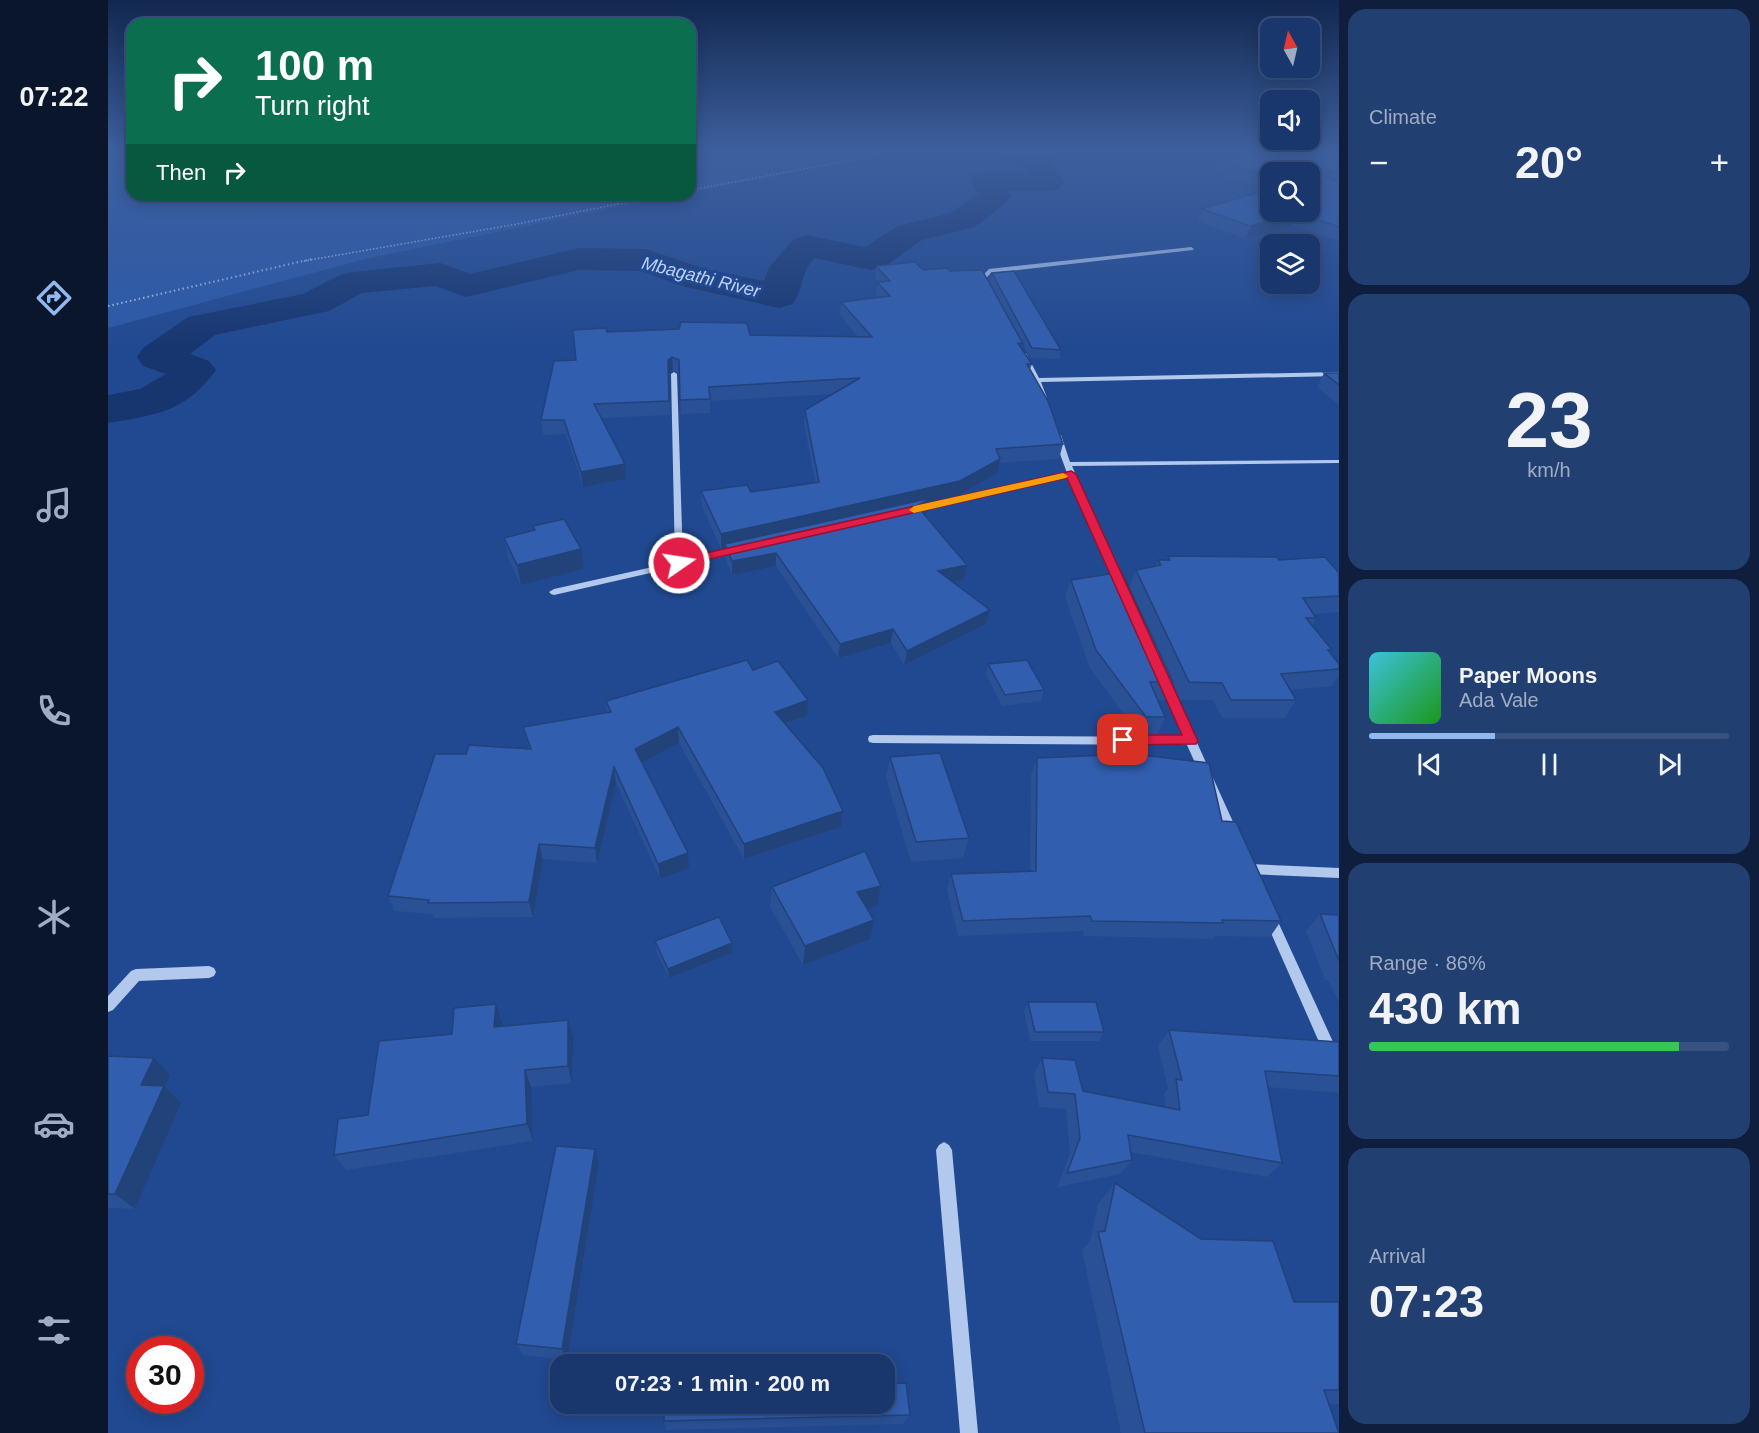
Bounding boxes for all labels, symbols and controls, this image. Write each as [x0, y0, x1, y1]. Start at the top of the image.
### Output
north arrow [1260, 18, 1320, 78]
map controls [1260, 18, 1320, 294]
icon: right [156, 42, 234, 120]
text: 100 m [255, 42, 374, 89]
text: 07:22 [19, 82, 89, 112]
button: sound [1260, 90, 1320, 150]
text: Turn right [255, 91, 370, 121]
text: Climate [1369, 106, 1437, 128]
text: 20° [1515, 137, 1583, 188]
text: − [1369, 144, 1388, 181]
text: + [1710, 144, 1729, 181]
icon: right [218, 156, 251, 189]
text: Then [156, 160, 206, 185]
button: search [1260, 162, 1320, 222]
button: layers [1260, 234, 1320, 294]
water label: Mbagathi River [640, 253, 763, 302]
icon: directions [33, 277, 75, 319]
text: 23 [1506, 376, 1592, 464]
text: km/h [1527, 459, 1571, 481]
icon: music [33, 484, 75, 526]
position arrow [647, 531, 711, 595]
text: Paper Moons [1459, 663, 1597, 688]
text: Ada Vale [1459, 689, 1539, 711]
icon: phone [33, 690, 75, 732]
pin [1097, 714, 1148, 765]
icon: arrive [1106, 723, 1139, 756]
icon: previous [1413, 748, 1446, 781]
icon: pause [1533, 748, 1566, 781]
icon: next [1653, 748, 1686, 781]
icon: climate [33, 896, 75, 938]
text: Range · 86% [1369, 952, 1486, 974]
text: 430 km [1369, 983, 1522, 1034]
icon: car [33, 1103, 75, 1145]
text: Arrival [1369, 1245, 1426, 1267]
text: 07:23 [1369, 1276, 1484, 1327]
icon: filters [33, 1309, 75, 1351]
speed limit sign: 30 [126, 1336, 204, 1414]
text: 07:23 · 1 min · 200 m [615, 1371, 830, 1396]

